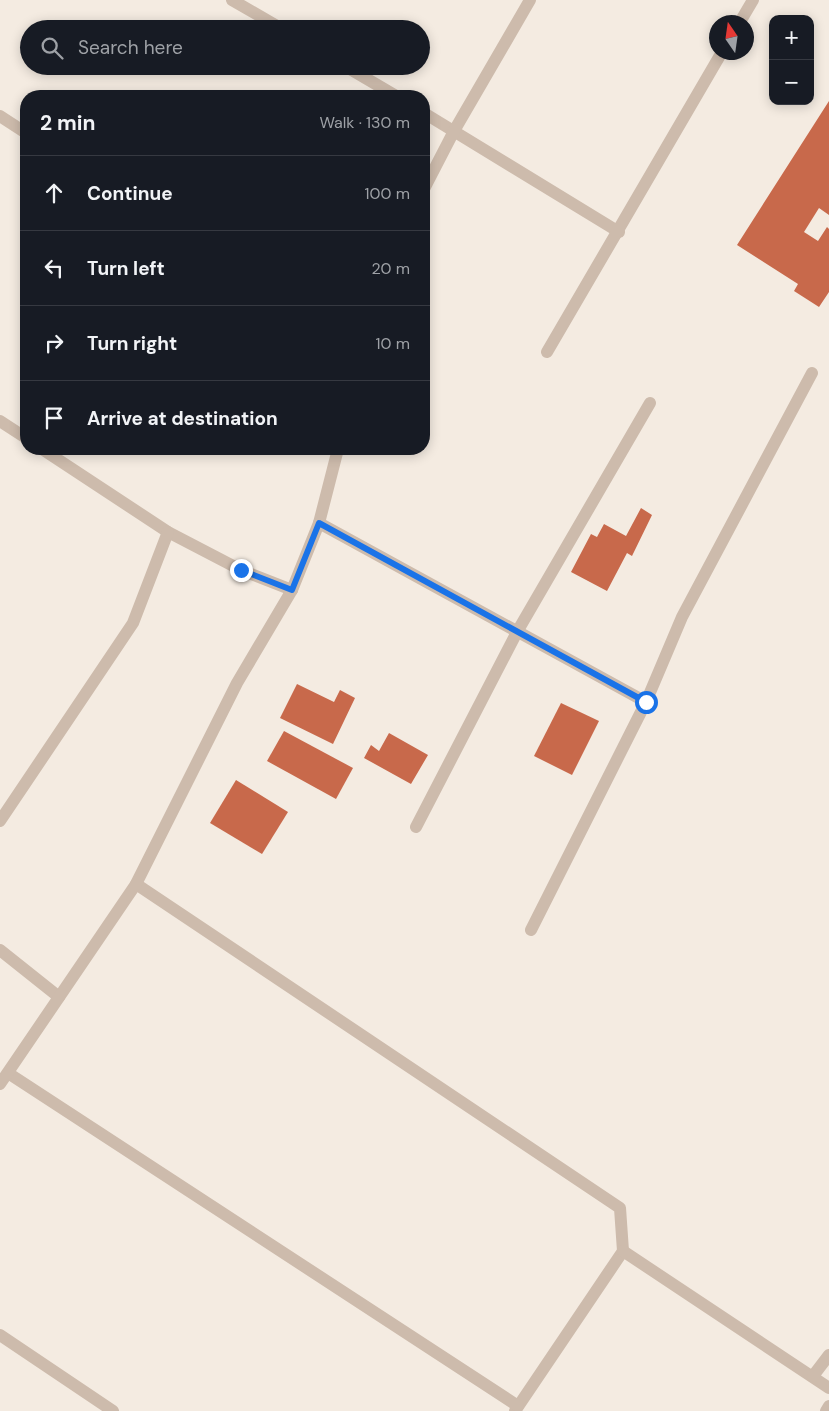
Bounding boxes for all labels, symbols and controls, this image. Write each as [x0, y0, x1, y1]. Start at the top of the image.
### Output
north arrow [709, 15, 754, 60]
map controls [769, 15, 814, 105]
button: + [769, 15, 814, 60]
search box [20, 20, 430, 75]
icon: search [38, 34, 66, 62]
text: Search here [78, 35, 183, 60]
button: − [769, 60, 814, 105]
text: 2 min [40, 109, 96, 137]
text: Walk · 130 m [319, 112, 410, 133]
icon: ahead [40, 179, 68, 207]
text: Continue [87, 181, 173, 206]
text: 100 m [365, 183, 410, 204]
icon: left [40, 254, 68, 282]
text: Turn left [87, 256, 165, 281]
text: 20 m [371, 258, 410, 279]
icon: right [40, 329, 68, 357]
text: Turn right [87, 331, 177, 356]
text: 10 m [376, 333, 410, 354]
icon: arrive [40, 404, 68, 432]
text: Arrive at destination [87, 406, 278, 431]
route end [230, 559, 253, 582]
route start [635, 691, 658, 714]

